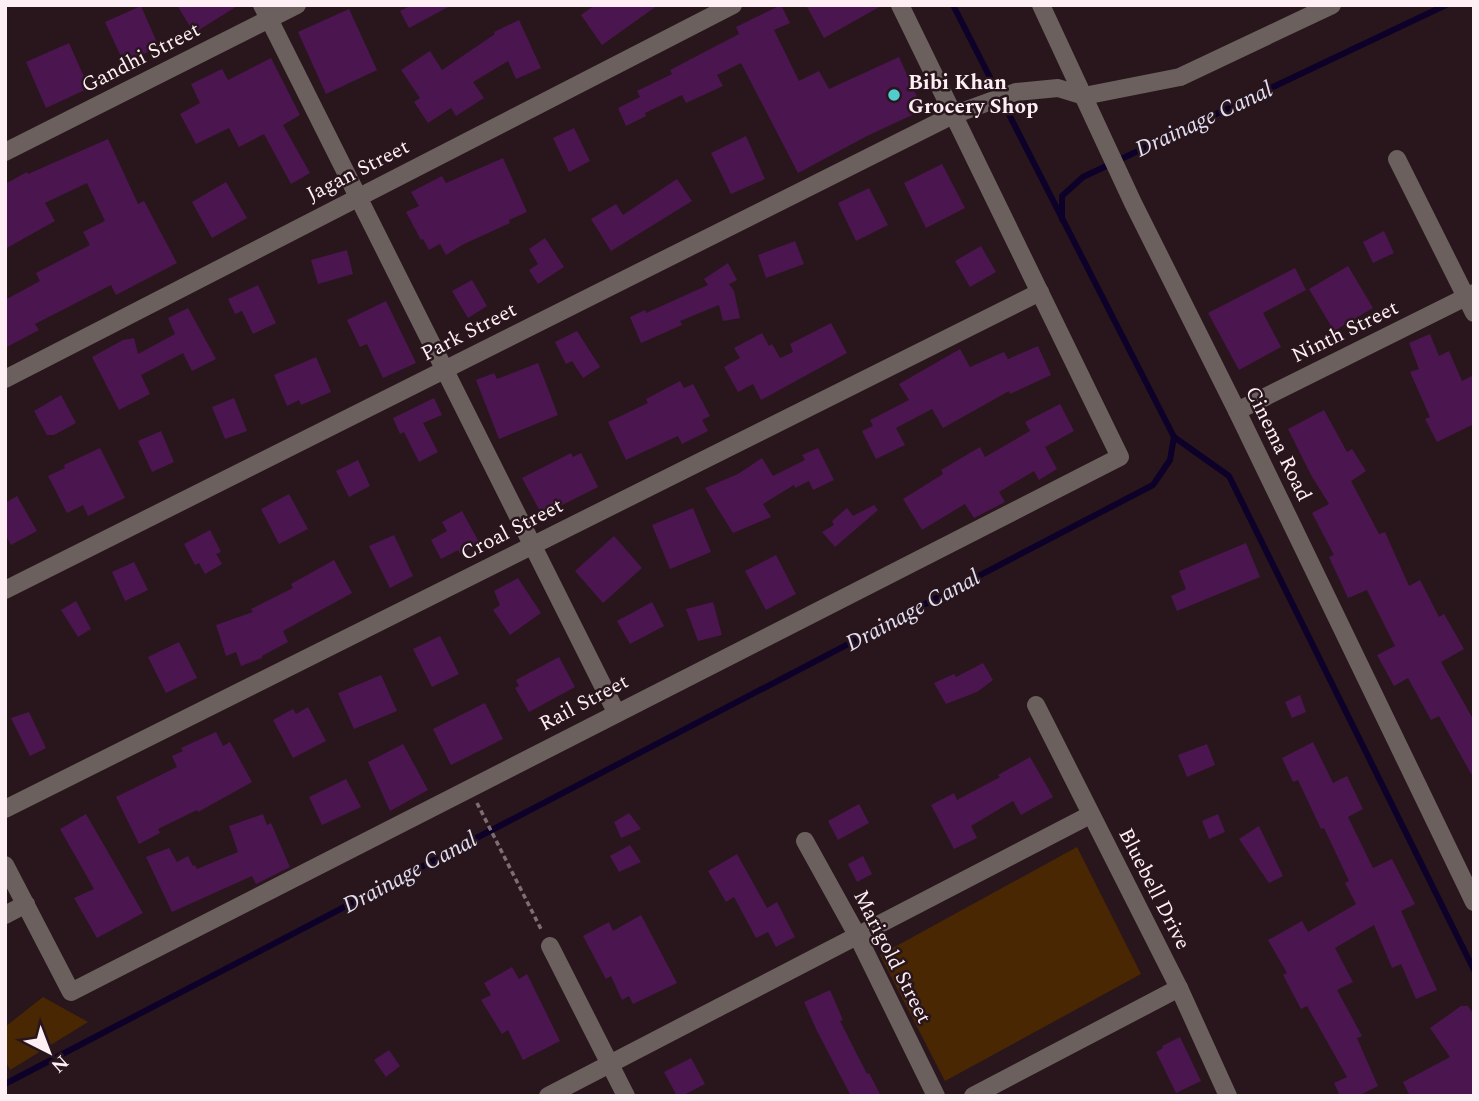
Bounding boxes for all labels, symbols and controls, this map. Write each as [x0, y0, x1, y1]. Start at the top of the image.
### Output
street label: Gandhi Street [76, 14, 206, 102]
place label: Bibi Khan Grocery Shop [908, 67, 1038, 123]
water label: Drainage Canal [1129, 73, 1279, 167]
marker: Bibi Khan Grocery Shop [886, 87, 902, 103]
street label: Jagan Street [301, 131, 415, 211]
street label: Ninth Street [1286, 292, 1404, 372]
street label: Park Street [416, 294, 522, 370]
street label: Cinema Road [1236, 381, 1320, 507]
street label: Croal Street [455, 490, 569, 570]
water label: Drainage Canal [839, 561, 987, 661]
street label: Rail Street [533, 666, 635, 740]
water label: Drainage Canal [336, 823, 484, 923]
street label: Bluebell Drive [1110, 823, 1198, 955]
street label: Marigold Street [845, 885, 939, 1029]
north arrow [14, 1017, 84, 1087]
text: N [44, 1048, 75, 1079]

